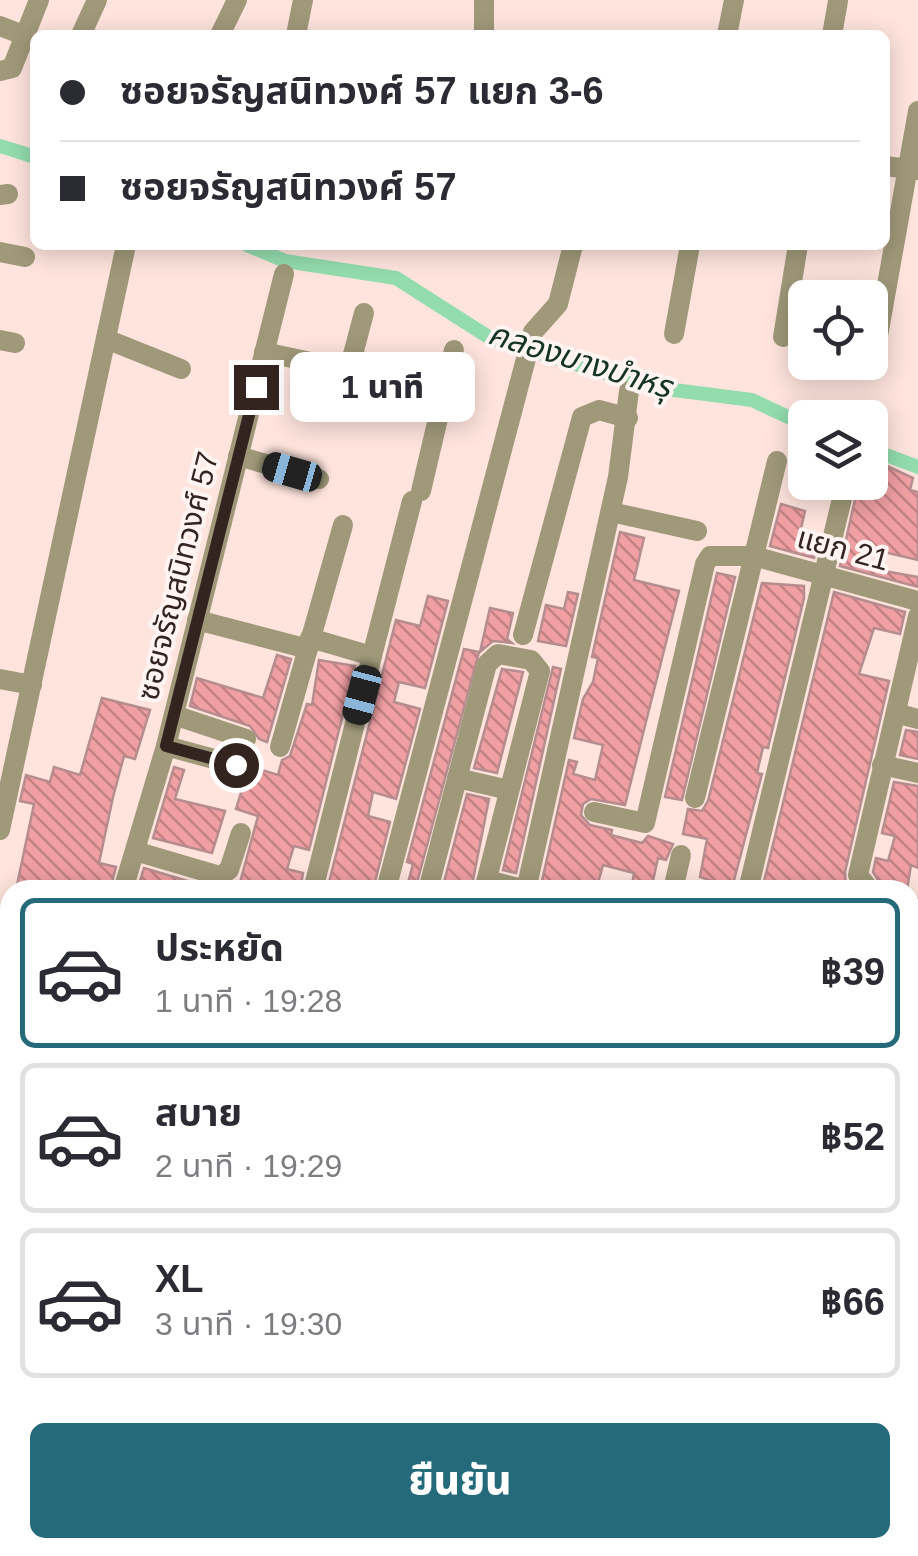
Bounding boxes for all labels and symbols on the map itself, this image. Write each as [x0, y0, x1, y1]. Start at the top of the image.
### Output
water label: คลองบางบำหรุ [483, 315, 678, 408]
callout: 1 นาที [291, 352, 476, 422]
route end [234, 365, 279, 410]
street label: ซอยจรัญสนิทวงศ์ 57 [131, 448, 224, 704]
car [259, 449, 325, 495]
street label: แยก 21 [794, 520, 893, 577]
car [340, 662, 384, 728]
route start [214, 743, 259, 788]

